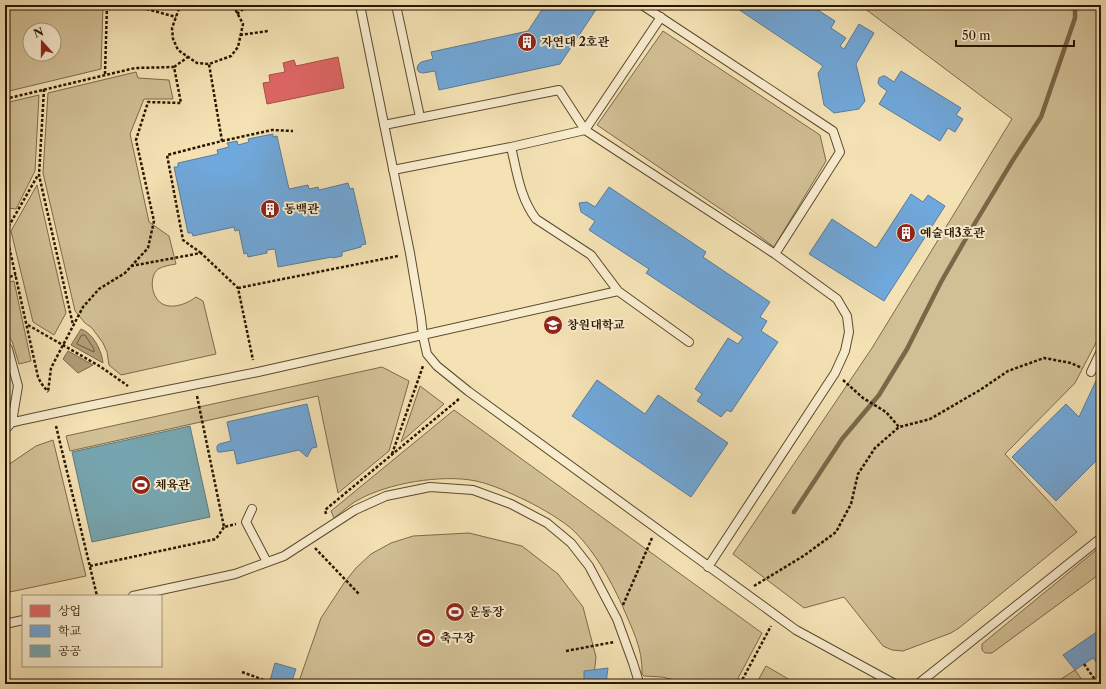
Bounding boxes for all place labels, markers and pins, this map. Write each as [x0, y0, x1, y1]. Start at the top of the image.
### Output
building icon: 자연대 2호관 [516, 31, 538, 53]
place label: 자연대 2호관 [541, 34, 609, 49]
building icon: 동백관 [259, 198, 281, 220]
place label: 동백관 [284, 201, 319, 216]
building icon: 예술대3호관 [895, 222, 917, 244]
place label: 예술대3호관 [920, 225, 985, 240]
school or university icon: 창원대학교 [542, 314, 564, 336]
place label: 창원대학교 [567, 317, 625, 332]
sports icon: 체육관 [130, 474, 152, 496]
place label: 체육관 [155, 477, 190, 492]
sports icon: 운동장 [444, 601, 466, 623]
place label: 운동장 [469, 604, 504, 619]
sports icon: 축구장 [415, 627, 437, 649]
place label: 축구장 [440, 630, 475, 645]

